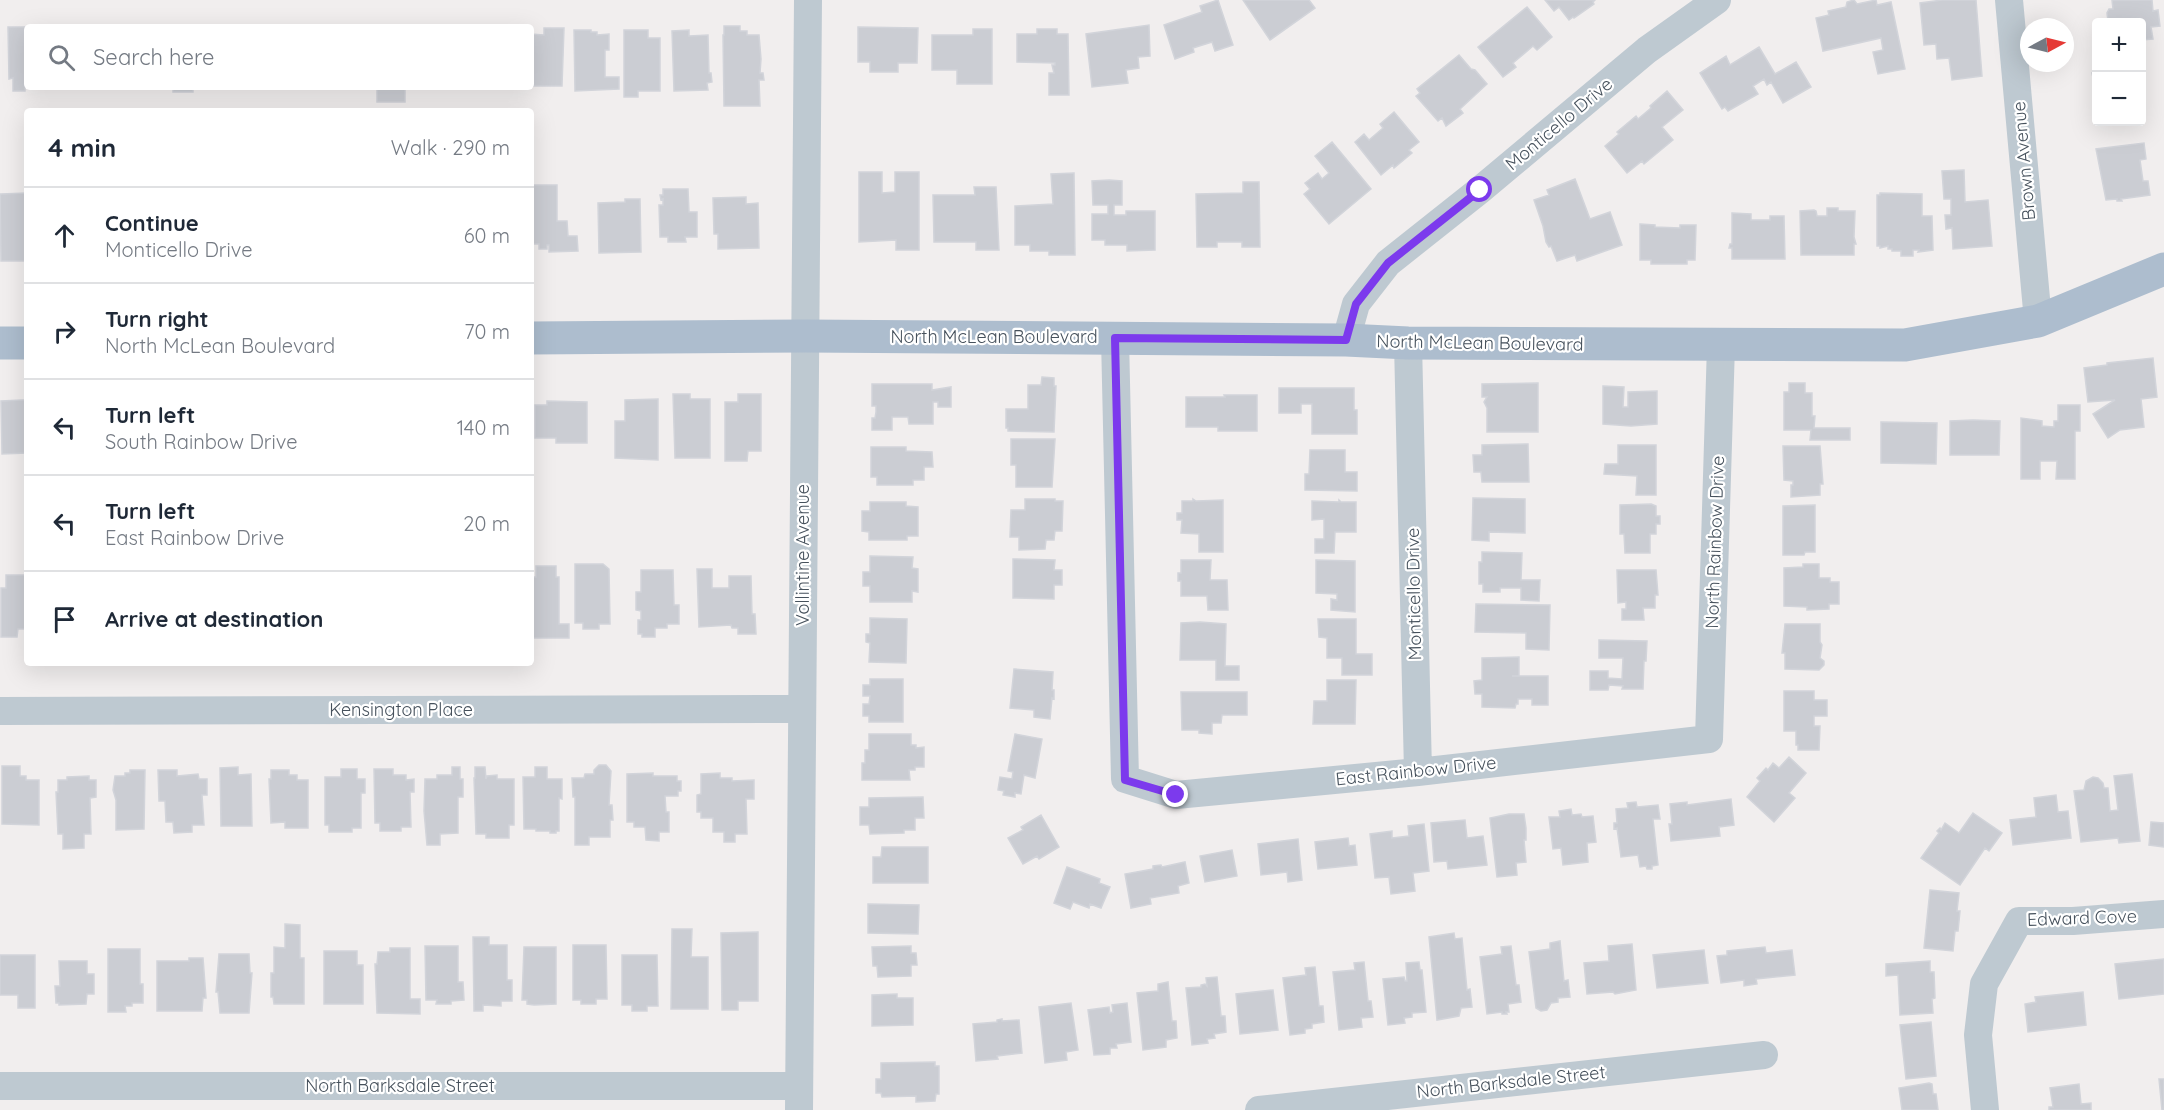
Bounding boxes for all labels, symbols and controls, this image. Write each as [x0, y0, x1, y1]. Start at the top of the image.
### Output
north arrow [2020, 18, 2074, 72]
map controls [2092, 18, 2146, 126]
button: + [2092, 18, 2146, 72]
search box [24, 24, 534, 90]
icon: search [45, 41, 78, 74]
text: Search here [93, 43, 214, 71]
street label: Monticello Drive [1500, 72, 1617, 175]
button: − [2092, 72, 2146, 126]
street label: Brown Avenue [2007, 100, 2040, 222]
text: 4 min [48, 131, 116, 164]
text: Walk · 290 m [391, 135, 510, 160]
route start [1466, 176, 1492, 202]
text: Continue [105, 209, 199, 237]
icon: ahead [48, 219, 81, 252]
text: 60 m [464, 223, 510, 248]
text: Monticello Drive [105, 237, 253, 262]
text: Turn right [105, 305, 209, 333]
icon: right [48, 315, 81, 348]
text: 70 m [464, 319, 510, 344]
street label: North McLean Boulevard [890, 325, 1098, 348]
street label: North McLean Boulevard [1376, 329, 1584, 356]
text: North McLean Boulevard [105, 333, 335, 358]
text: Turn left [105, 401, 195, 429]
icon: left [48, 411, 81, 444]
text: 140 m [457, 415, 510, 440]
text: South Rainbow Drive [105, 429, 298, 454]
street label: North Rainbow Drive [1700, 455, 1729, 629]
street label: Vollintine Avenue [791, 484, 814, 626]
text: Turn left [105, 497, 195, 525]
icon: left [48, 507, 81, 540]
text: 20 m [463, 511, 510, 536]
text: East Rainbow Drive [105, 525, 284, 550]
street label: Monticello Drive [1401, 527, 1426, 661]
icon: arrive [48, 603, 81, 636]
text: Arrive at destination [105, 605, 323, 633]
street label: Kensington Place [329, 698, 473, 721]
street label: East Rainbow Drive [1334, 751, 1497, 790]
route end [1162, 781, 1188, 807]
street label: Edward Cove [2027, 904, 2137, 931]
street label: North Barksdale Street [1415, 1060, 1607, 1103]
street label: North Barksdale Street [305, 1074, 495, 1097]

